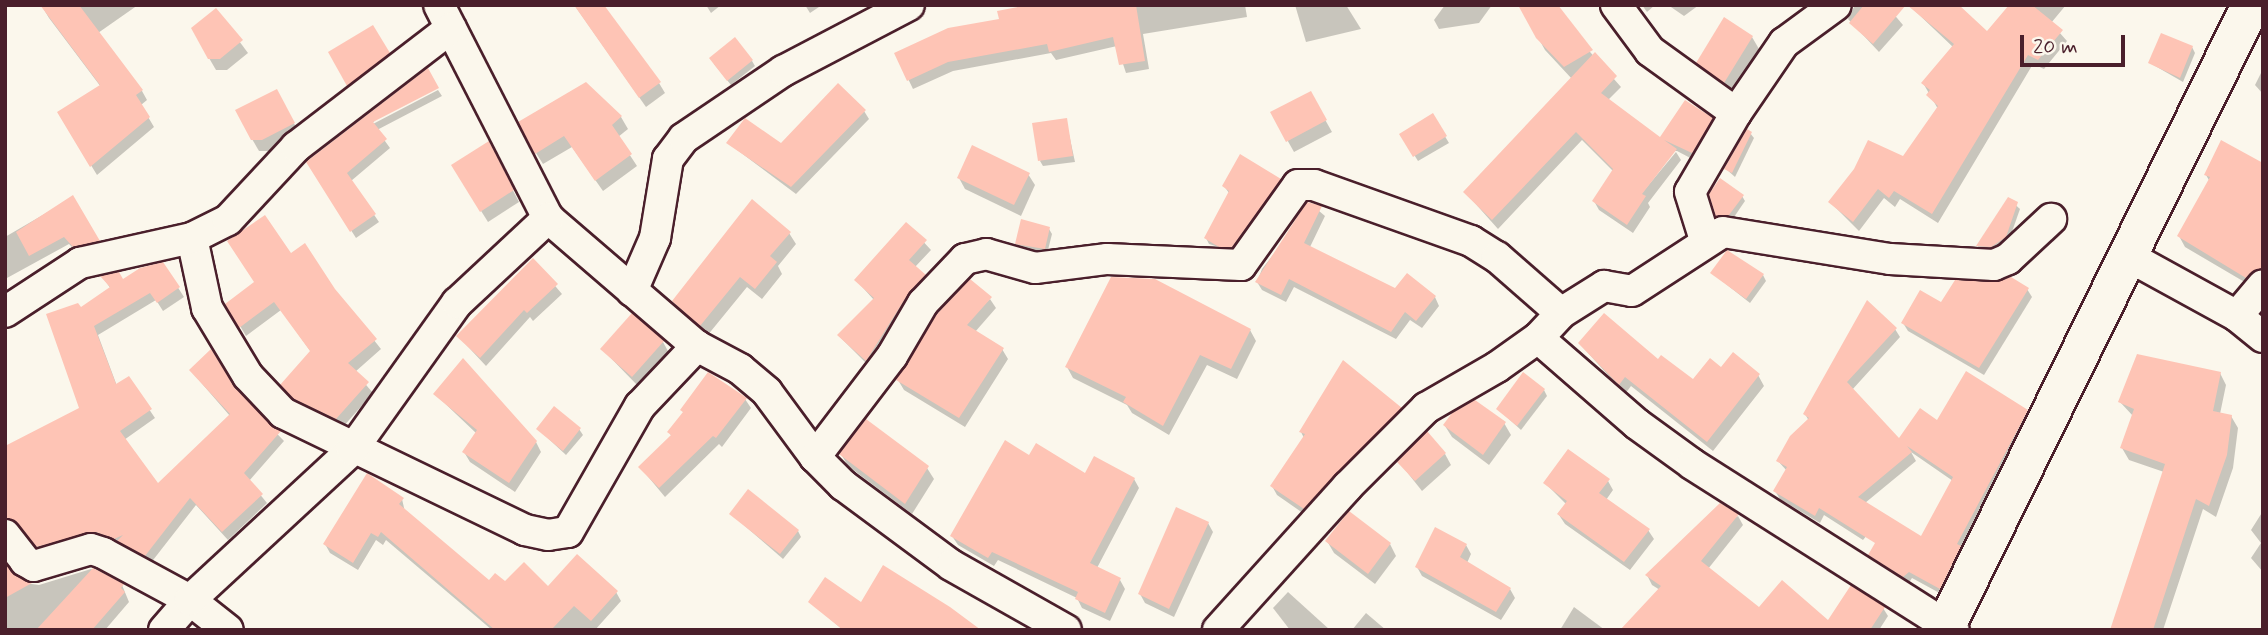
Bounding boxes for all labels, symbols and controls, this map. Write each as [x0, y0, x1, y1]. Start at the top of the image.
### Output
scale bar [2023, 21, 2128, 65]
text: 20 m [2033, 33, 2078, 61]

